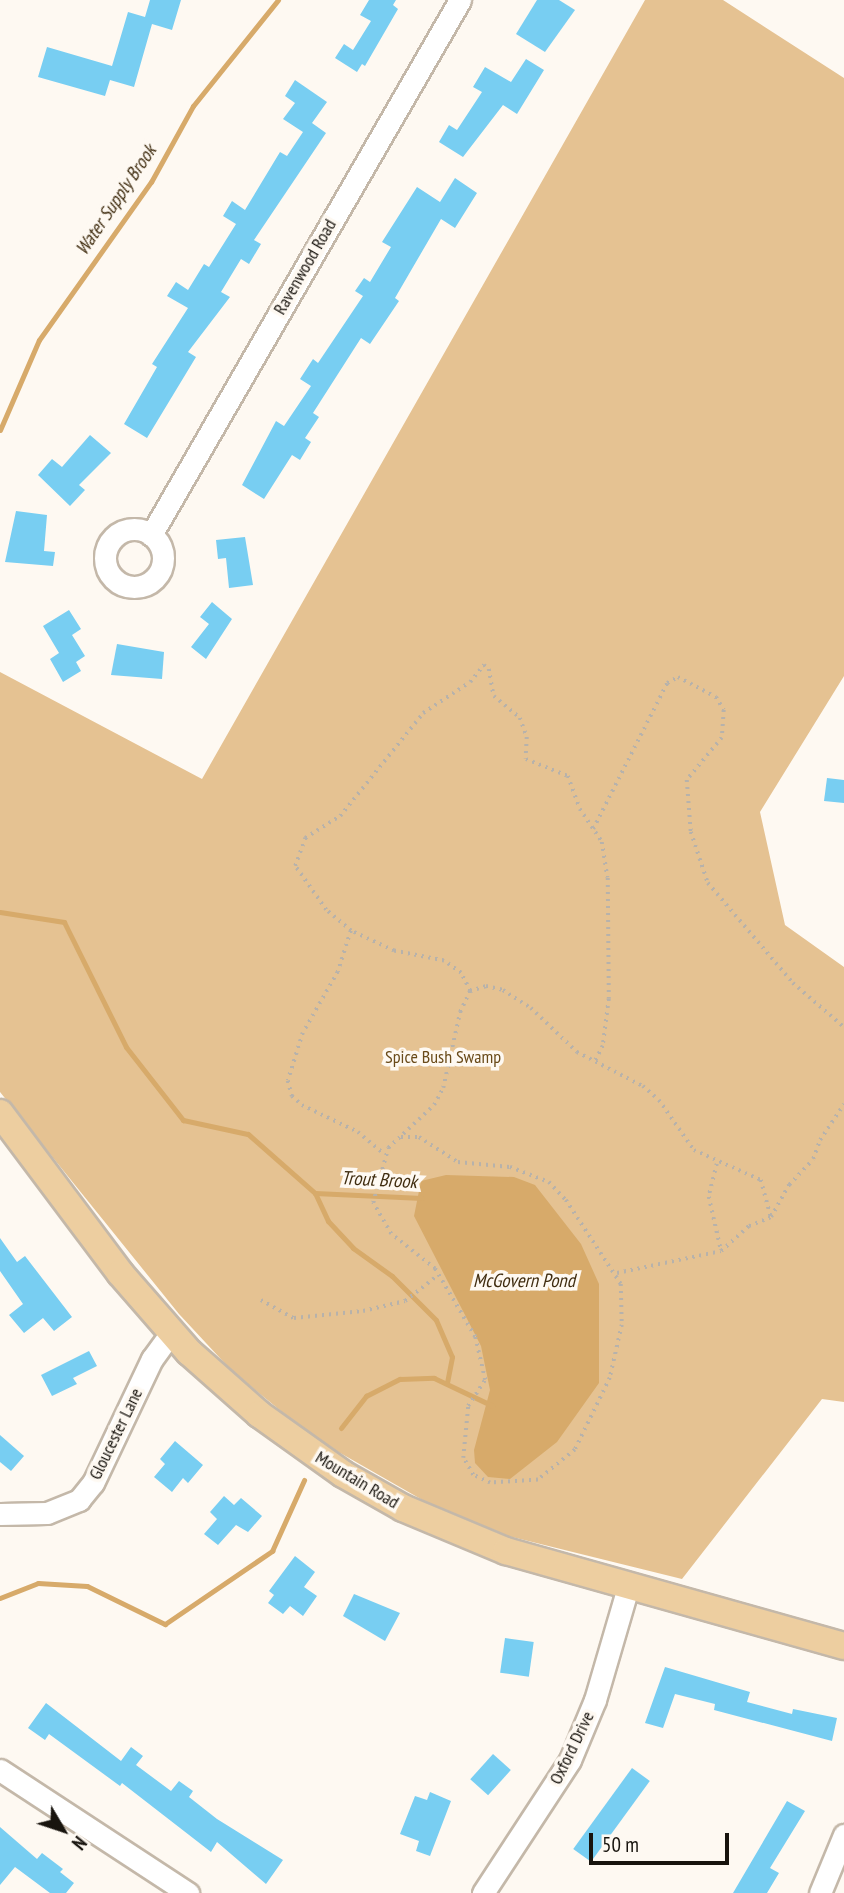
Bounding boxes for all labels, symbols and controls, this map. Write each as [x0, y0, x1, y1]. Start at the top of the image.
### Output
water label: Water Supply Brook [71, 140, 161, 260]
street label: Ravenwood Road [269, 215, 341, 319]
park label: Spice Bush Swamp [385, 1046, 501, 1068]
water label: Trout Brook [341, 1167, 417, 1193]
water label: McGovern Pond [473, 1270, 575, 1292]
street label: Gloucester Lane [85, 1385, 147, 1483]
street label: Mountain Road [311, 1447, 403, 1513]
street label: Oxford Drive [545, 1708, 599, 1788]
north arrow [28, 1795, 98, 1865]
scale bar [592, 1820, 732, 1864]
text: 50 m [602, 1831, 639, 1858]
text: N [67, 1832, 92, 1855]

